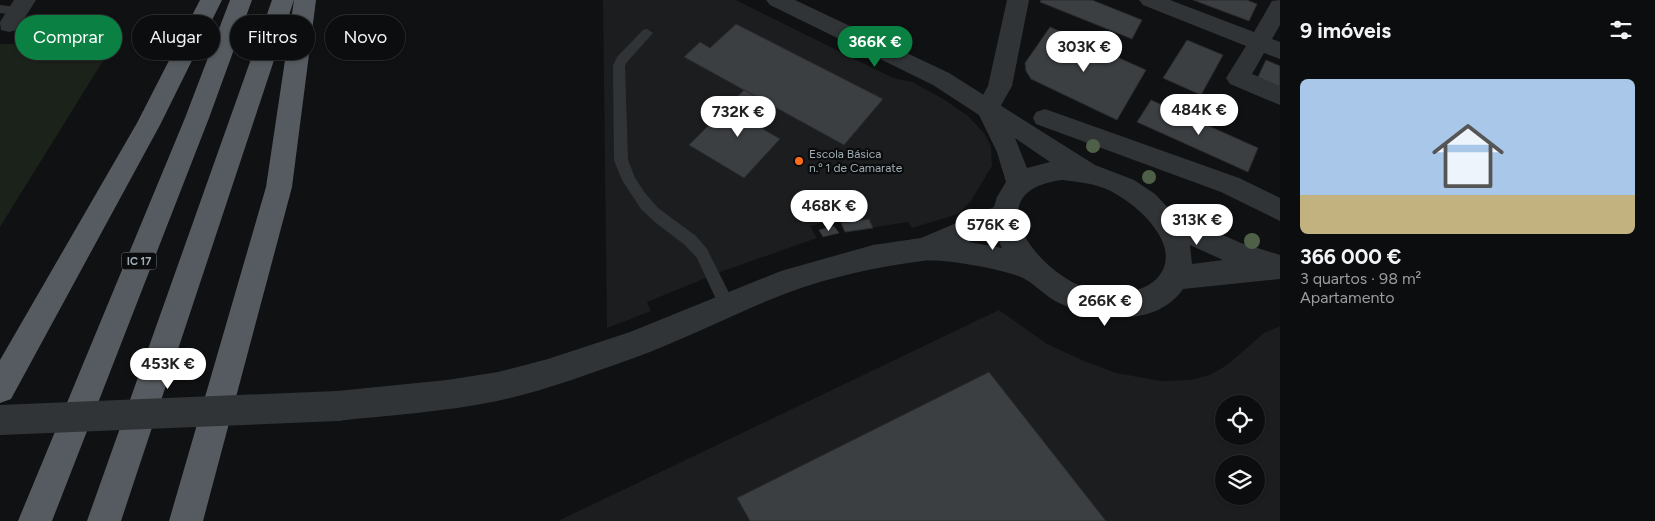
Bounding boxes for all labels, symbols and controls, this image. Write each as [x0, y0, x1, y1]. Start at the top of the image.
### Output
chip: Comprar [15, 15, 122, 60]
chip: Alugar [132, 15, 220, 60]
chip: Filtros [230, 15, 315, 60]
chip: Novo [325, 15, 405, 60]
icon: filters [1607, 16, 1635, 44]
text: 9 imóveis [1300, 18, 1391, 43]
pin: 366K € [834, 26, 916, 68]
pin: 303K € [1043, 30, 1125, 73]
text: 366K € [848, 32, 902, 51]
text: 303K € [1057, 37, 1111, 56]
pin: 484K € [1158, 94, 1240, 136]
pin: 732K € [697, 96, 779, 138]
text: 484K € [1171, 100, 1227, 119]
text: 732K € [712, 102, 764, 121]
icon: home [1423, 111, 1513, 201]
place label: Escola Básica n.º 1 de Camarate [809, 147, 903, 175]
marker: Escola Básica n.º 1 de Camarate [793, 155, 805, 167]
pin: 468K € [788, 190, 870, 232]
text: 468K € [802, 196, 856, 215]
pin: 313K € [1156, 204, 1238, 246]
pin: 576K € [952, 208, 1034, 251]
text: 313K € [1172, 210, 1222, 229]
text: 576K € [966, 215, 1020, 234]
text: 366 000 € [1300, 244, 1401, 269]
road number: IC 17 [122, 252, 156, 270]
text: 3 quartos · 98 m² [1300, 269, 1421, 288]
pin: 266K € [1064, 284, 1146, 327]
text: Apartamento [1300, 288, 1395, 307]
text: 266K € [1078, 291, 1132, 310]
pin: 453K € [127, 348, 209, 390]
text: 453K € [141, 354, 195, 373]
map controls [1215, 395, 1265, 505]
button: locate [1215, 395, 1265, 445]
button: layers [1215, 455, 1265, 505]

